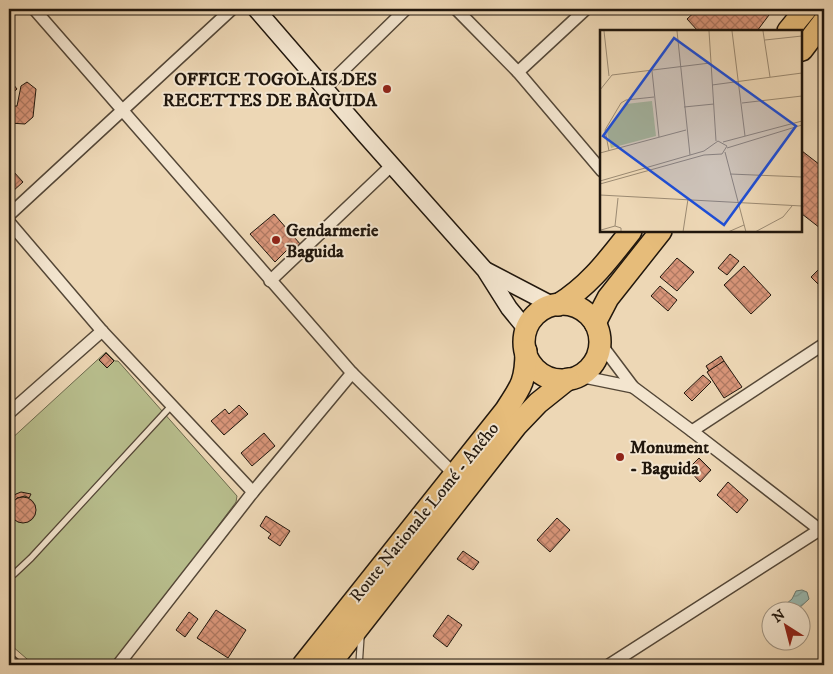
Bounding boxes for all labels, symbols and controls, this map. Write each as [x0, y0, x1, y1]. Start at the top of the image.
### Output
inset map [600, 30, 803, 232]
place label: OFFICE TOGOLAIS DES RECETTES DE BAGUIDA [163, 69, 378, 112]
marker: OFFICE TOGOLAIS DES RECETTES DE BAGUIDA [381, 83, 393, 95]
place label: Gendarmerie Baguida [286, 220, 379, 263]
marker: Gendarmerie Baguida [270, 234, 282, 246]
street label: Route Nationale Lomé - Aného [345, 418, 504, 607]
place label: Monument - Baguida [630, 437, 709, 480]
marker: Monument - Baguida [614, 451, 626, 463]
north arrow [760, 602, 810, 652]
text: N [769, 605, 789, 627]

